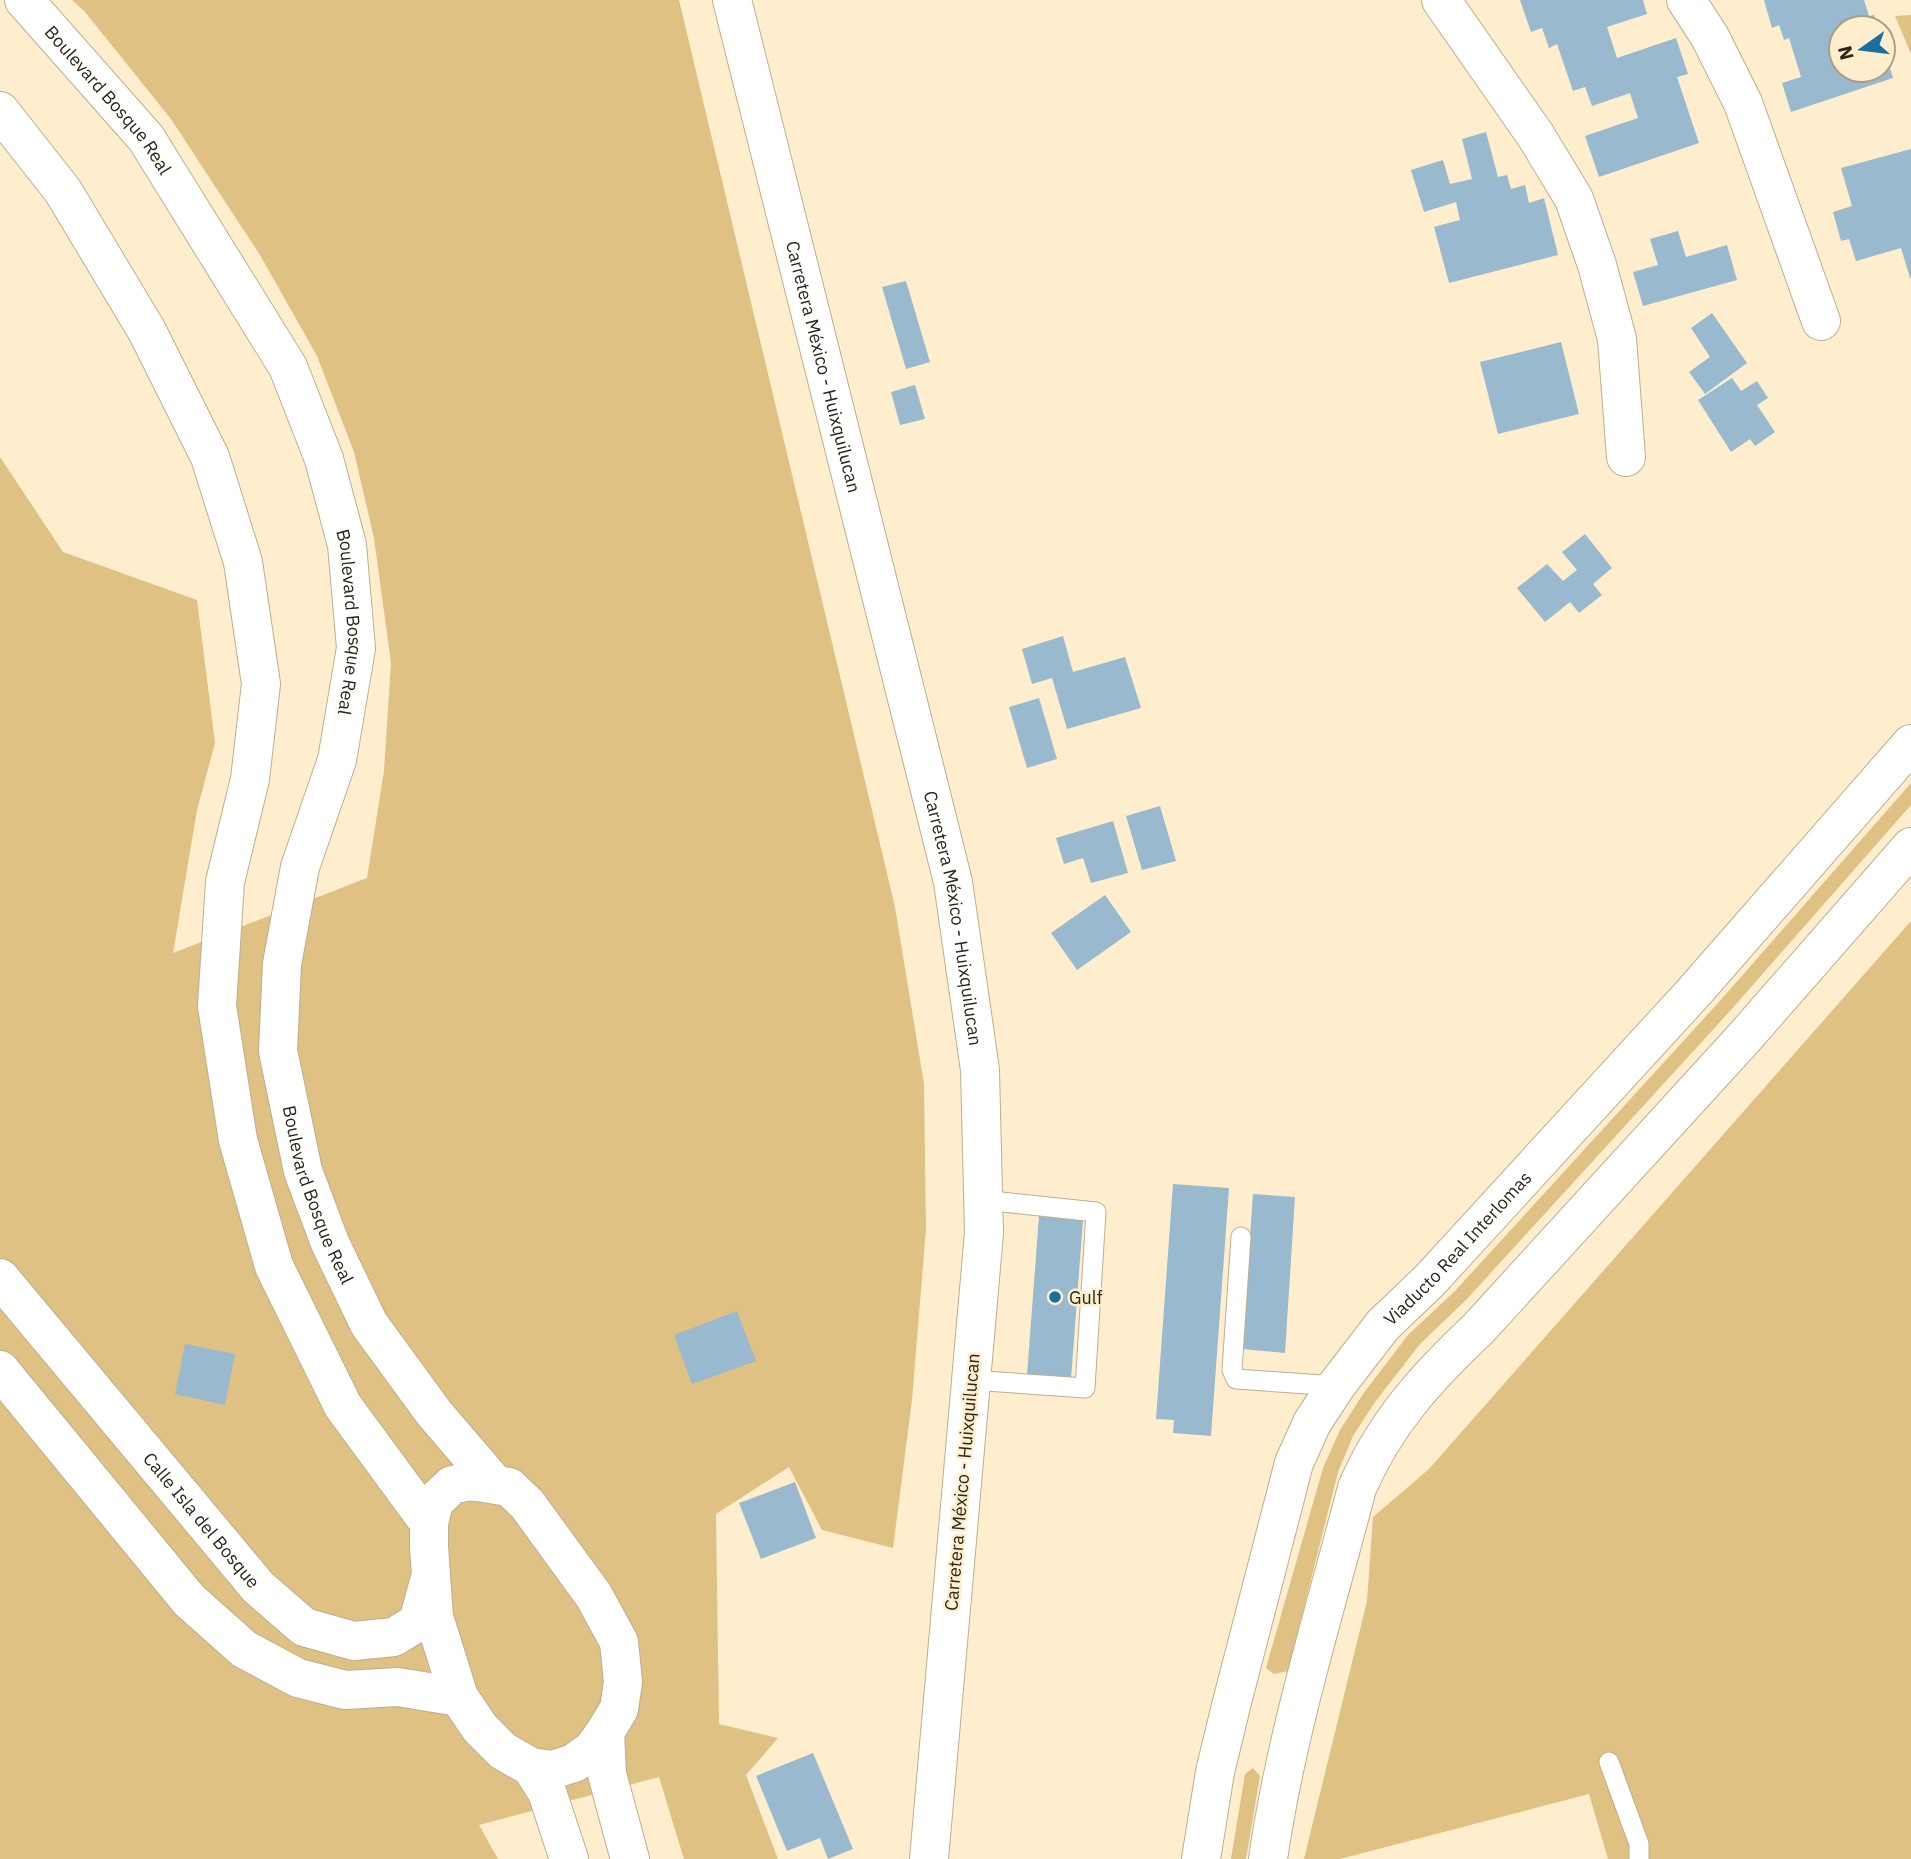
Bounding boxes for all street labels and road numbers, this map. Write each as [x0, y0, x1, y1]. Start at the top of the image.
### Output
street label: Boulevard Bosque Real [40, 20, 177, 179]
street label: Carretera México - Huixquilucan [781, 238, 866, 495]
street label: Boulevard Bosque Real [332, 526, 368, 717]
street label: Carretera México - Huixquilucan [919, 788, 988, 1047]
street label: Boulevard Bosque Real [278, 1103, 359, 1288]
street label: Viaducto Real Interlomas [1378, 1166, 1536, 1330]
street label: Carretera México - Huixquilucan [939, 1352, 985, 1612]
street label: Calle Isla del Bosque [139, 1447, 265, 1593]

